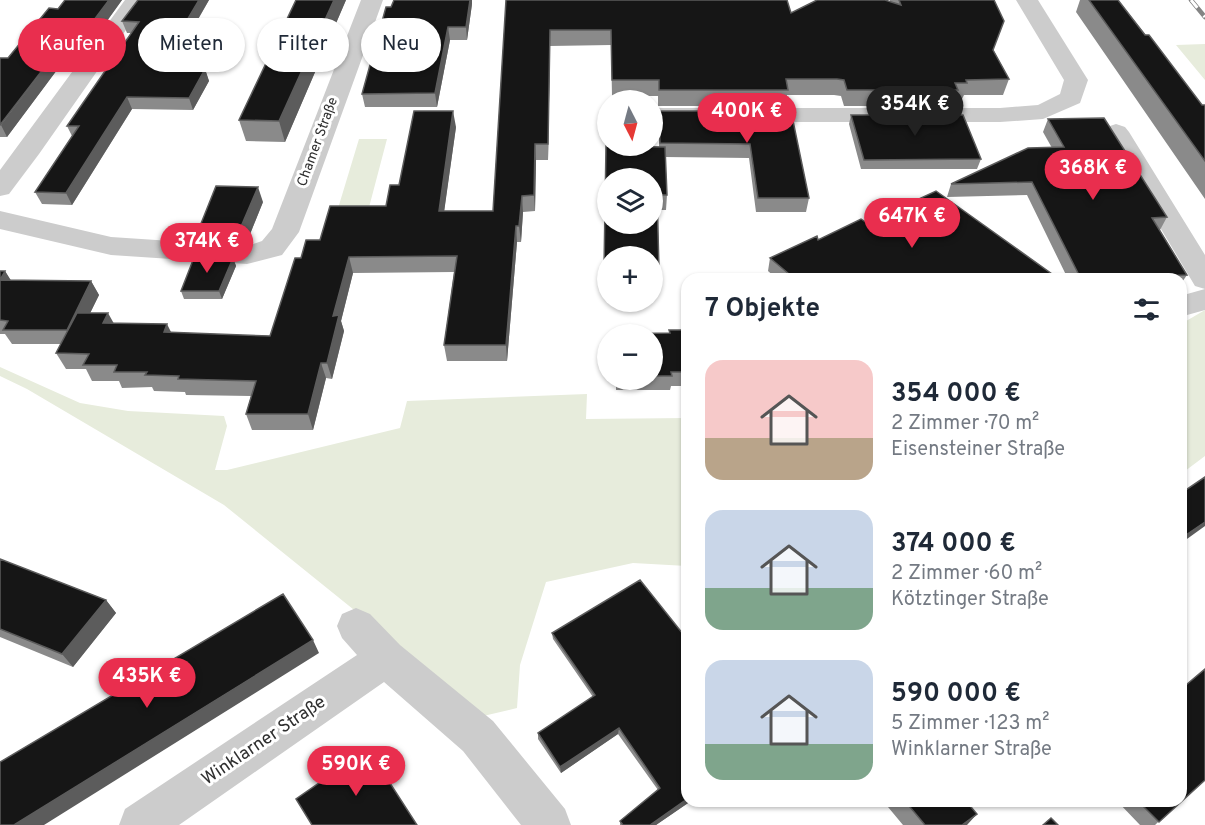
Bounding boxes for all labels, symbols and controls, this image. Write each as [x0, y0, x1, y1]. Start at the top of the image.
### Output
chip: Kaufen [18, 18, 126, 72]
chip: Mieten [138, 18, 245, 72]
chip: Filter [257, 18, 349, 72]
chip: Neu [361, 18, 441, 72]
pin: 354K € [866, 86, 964, 137]
north arrow [597, 90, 663, 156]
map controls [597, 90, 663, 390]
text: 354K € [880, 92, 950, 118]
pin: 400K € [698, 93, 796, 144]
street label: Chamer Straße [294, 95, 342, 189]
text: 400K € [711, 99, 783, 125]
pin: 368K € [1044, 150, 1142, 201]
text: 368K € [1059, 156, 1127, 182]
button: layers [597, 168, 663, 234]
pin: 647K € [863, 198, 961, 249]
text: 647K € [878, 204, 946, 230]
pin: 374K € [158, 223, 256, 274]
text: 374K € [174, 229, 240, 255]
button: + [597, 246, 663, 312]
text: 7 Objekte [705, 293, 820, 326]
icon: filters [1130, 293, 1163, 326]
button: − [597, 324, 663, 390]
text: 354 000 € [891, 378, 1021, 411]
icon: home [753, 384, 825, 456]
text: 2 Zimmer · 70 m² [891, 411, 1039, 437]
text: Eisensteiner Straße [891, 437, 1065, 463]
text: 374 000 € [891, 528, 1016, 561]
icon: home [753, 534, 825, 606]
text: 2 Zimmer · 60 m² [891, 561, 1042, 587]
text: Kötztinger Straße [891, 587, 1049, 613]
pin: 435K € [98, 658, 196, 709]
text: 435K € [113, 664, 181, 690]
text: 590 000 € [891, 678, 1021, 711]
icon: home [753, 684, 825, 756]
street label: Winklarner Straße [198, 691, 330, 791]
text: 5 Zimmer · 123 m² [891, 711, 1049, 737]
text: Winklarner Straße [891, 737, 1052, 763]
pin: 590K € [307, 746, 405, 797]
text: 590K € [321, 752, 391, 778]

